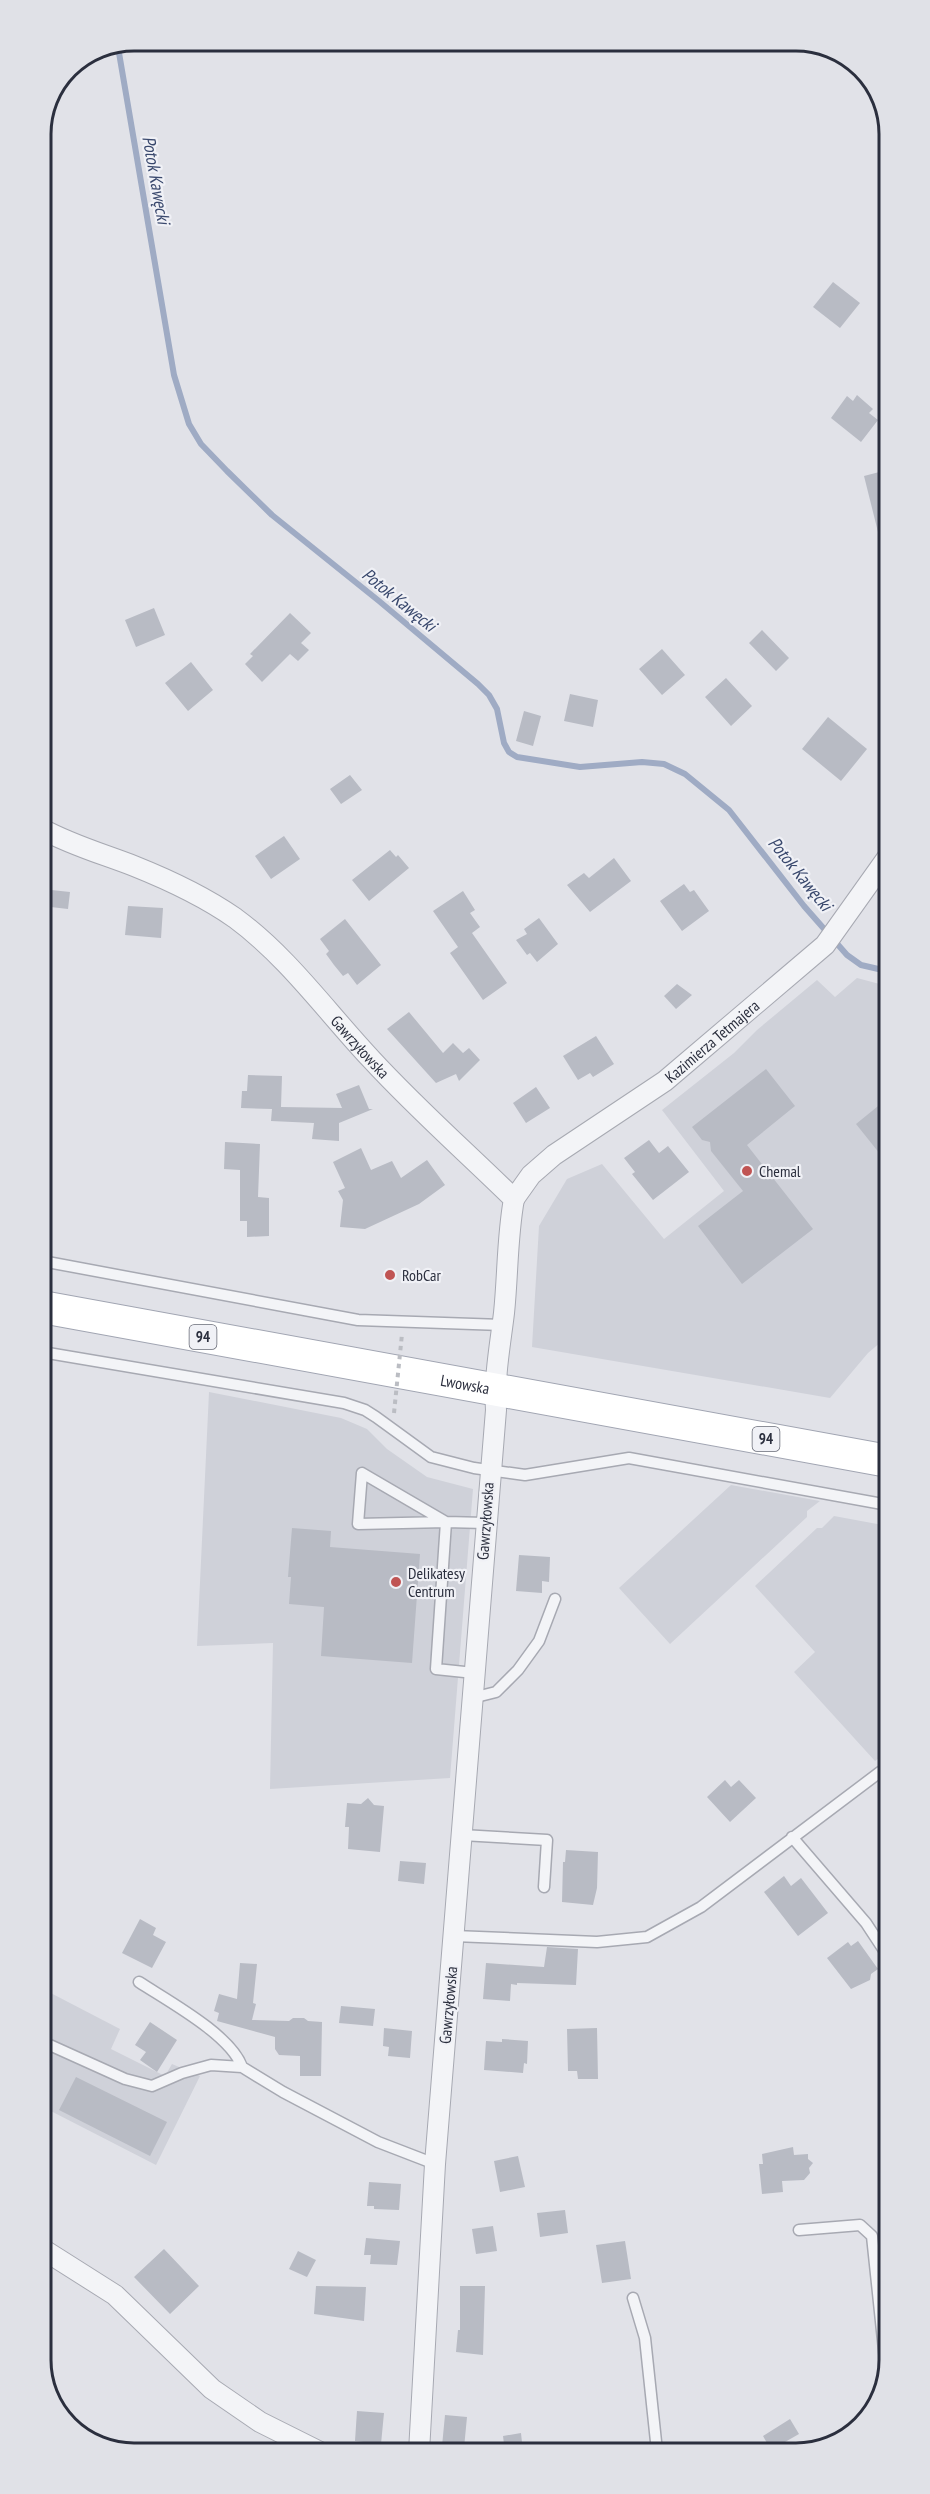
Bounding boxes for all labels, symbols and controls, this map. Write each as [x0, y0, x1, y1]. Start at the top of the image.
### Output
water label: Potok Kawęcki [137, 134, 176, 228]
water label: Potok Kawęcki [357, 563, 443, 638]
water label: Potok Kawęcki [763, 832, 839, 917]
street label: Kazimierza Tetmajera [661, 995, 763, 1087]
street label: Gawrzyłowska [327, 1011, 394, 1082]
place label: Chemal [759, 1161, 801, 1181]
marker: Chemal [740, 1164, 754, 1178]
place label: RobCar [402, 1265, 441, 1285]
marker: RobCar [383, 1268, 397, 1282]
road number: 94 [190, 1325, 216, 1349]
street label: Lwowska [439, 1370, 491, 1398]
road number: 94 [752, 1427, 780, 1451]
street label: Gawrzyłowska [472, 1482, 498, 1560]
place label: Delikatesy Centrum [408, 1563, 465, 1601]
marker: Delikatesy Centrum [389, 1575, 403, 1589]
street label: Gawrzyłowska [435, 1965, 461, 2045]

